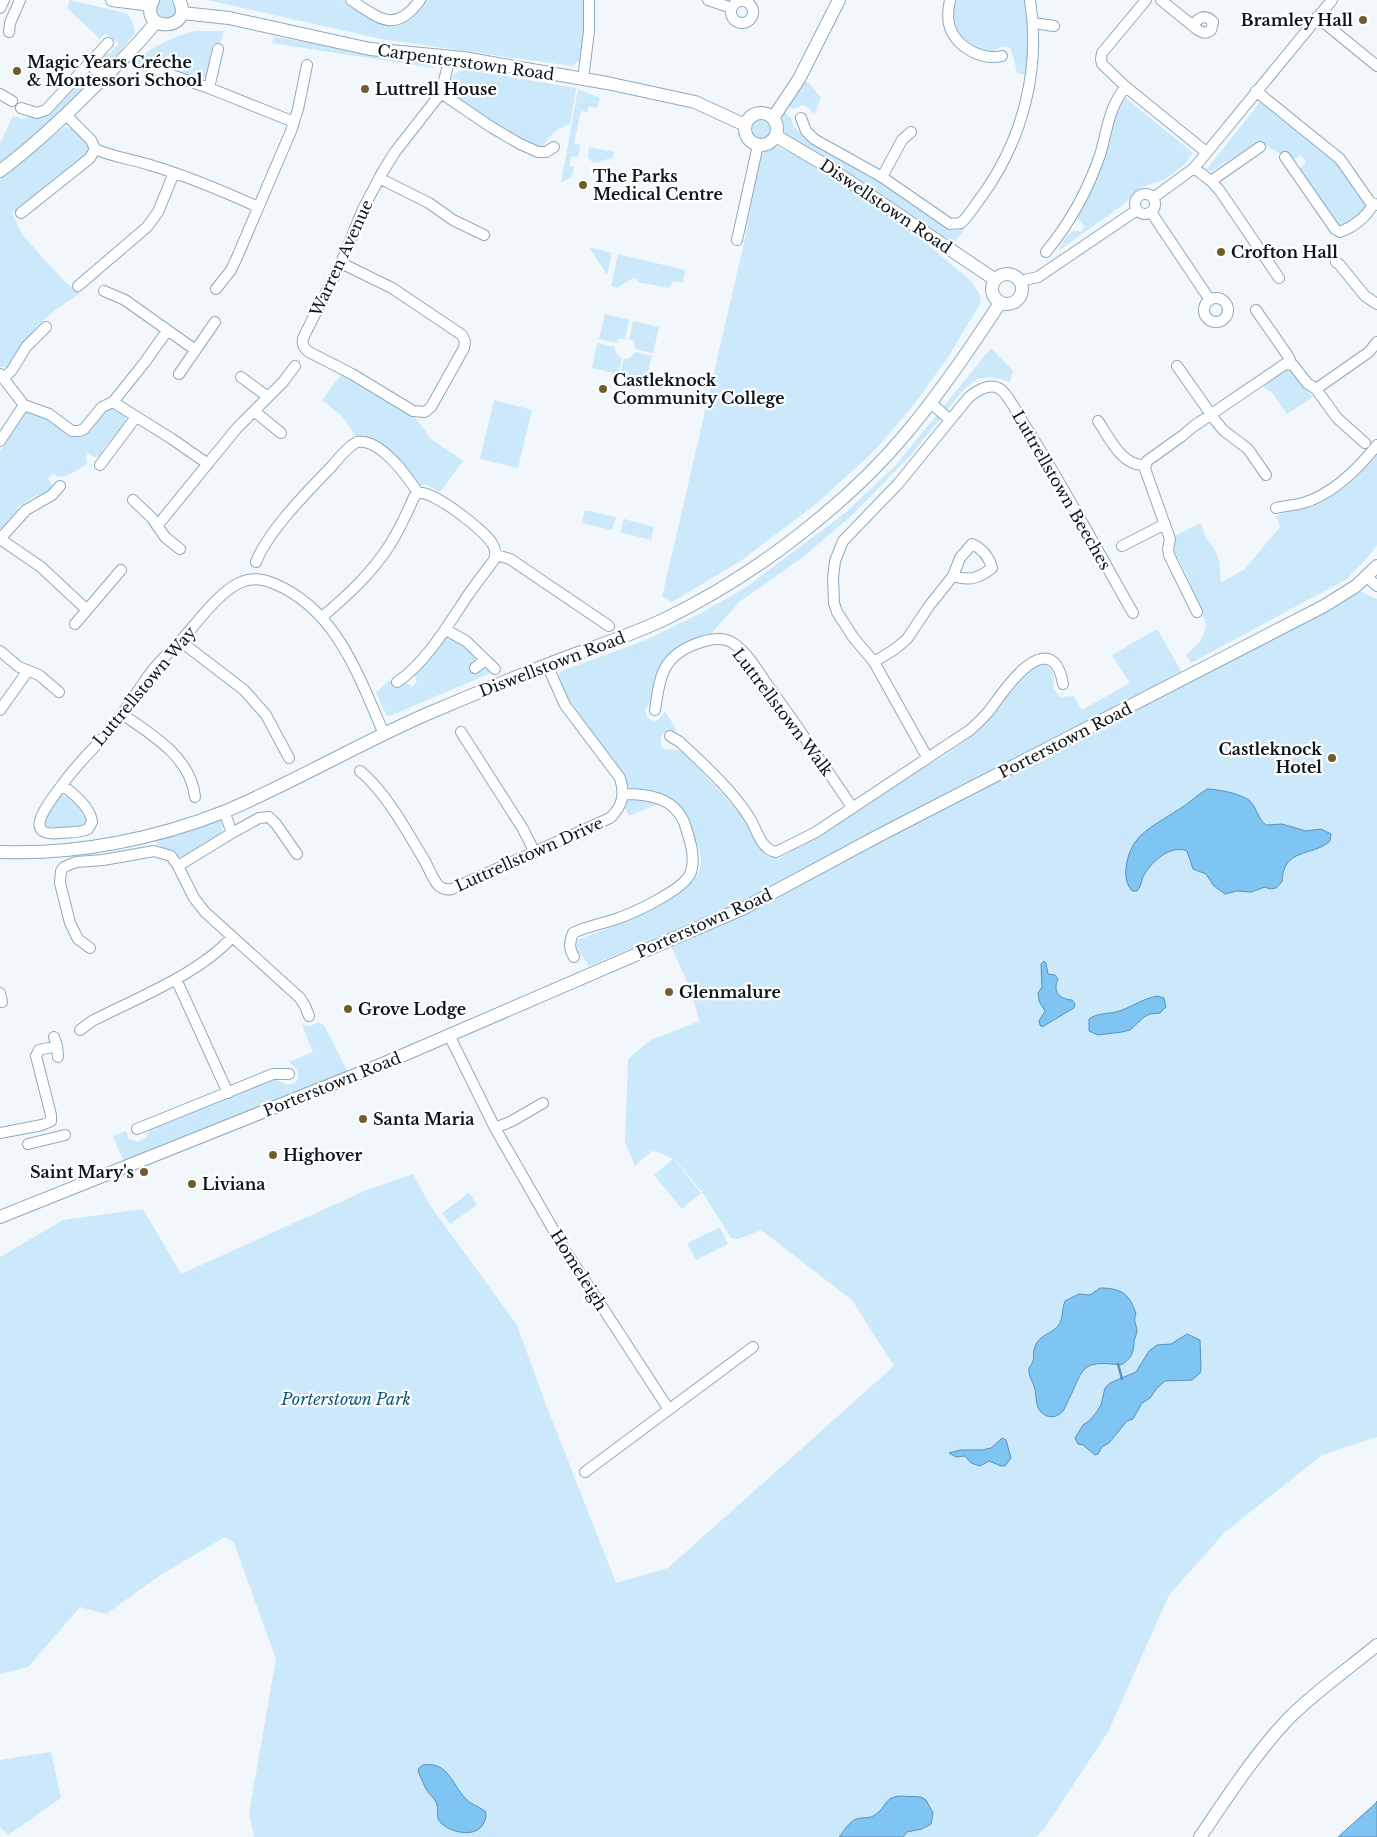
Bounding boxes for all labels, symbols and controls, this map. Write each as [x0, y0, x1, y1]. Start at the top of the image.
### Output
place label: Bramley Hall [1241, 10, 1353, 30]
marker: Bramley Hall [1357, 14, 1369, 26]
street label: Carpenterstown Road [376, 40, 556, 84]
place label: Magic Years Créche & Montessori School [27, 52, 203, 90]
marker: Magic Years Créche & Montessori School [11, 65, 23, 77]
place label: Luttrell House [375, 79, 497, 99]
marker: Luttrell House [359, 83, 371, 95]
street label: Diswellstown Road [816, 154, 956, 258]
place label: The Parks Medical Centre [593, 166, 723, 204]
marker: The Parks Medical Centre [577, 179, 589, 191]
street label: Warren Avenue [305, 196, 377, 320]
place label: Crofton Hall [1231, 242, 1338, 262]
marker: Crofton Hall [1215, 246, 1227, 258]
place label: Castleknock Community College [613, 370, 785, 408]
marker: Castleknock Community College [597, 383, 609, 395]
street label: Luttrellstown Beeches [1008, 407, 1116, 573]
street label: Luttrellstown Way [88, 622, 200, 750]
street label: Diswellstown Road [476, 627, 628, 701]
street label: Luttrellstown Walk [728, 644, 838, 780]
street label: Porterstown Road [995, 698, 1135, 782]
place label: Castleknock Hotel [1219, 739, 1322, 777]
marker: Castleknock Hotel [1326, 752, 1338, 764]
street label: Luttrellstown Drive [452, 812, 606, 896]
street label: Porterstown Road [633, 884, 775, 962]
place label: Glenmalure [679, 982, 781, 1002]
marker: Glenmalure [663, 986, 675, 998]
place label: Grove Lodge [358, 999, 466, 1019]
marker: Grove Lodge [342, 1003, 354, 1015]
street label: Porterstown Road [260, 1047, 404, 1121]
place label: Santa Maria [373, 1109, 474, 1129]
marker: Santa Maria [357, 1113, 369, 1125]
place label: Highover [283, 1145, 362, 1165]
marker: Highover [267, 1149, 279, 1161]
place label: Saint Mary's [30, 1162, 134, 1182]
marker: Saint Mary's [138, 1166, 150, 1178]
place label: Liviana [202, 1174, 265, 1194]
marker: Liviana [186, 1178, 198, 1190]
street label: Homeleigh [546, 1226, 612, 1314]
park label: Porterstown Park [280, 1389, 411, 1409]

